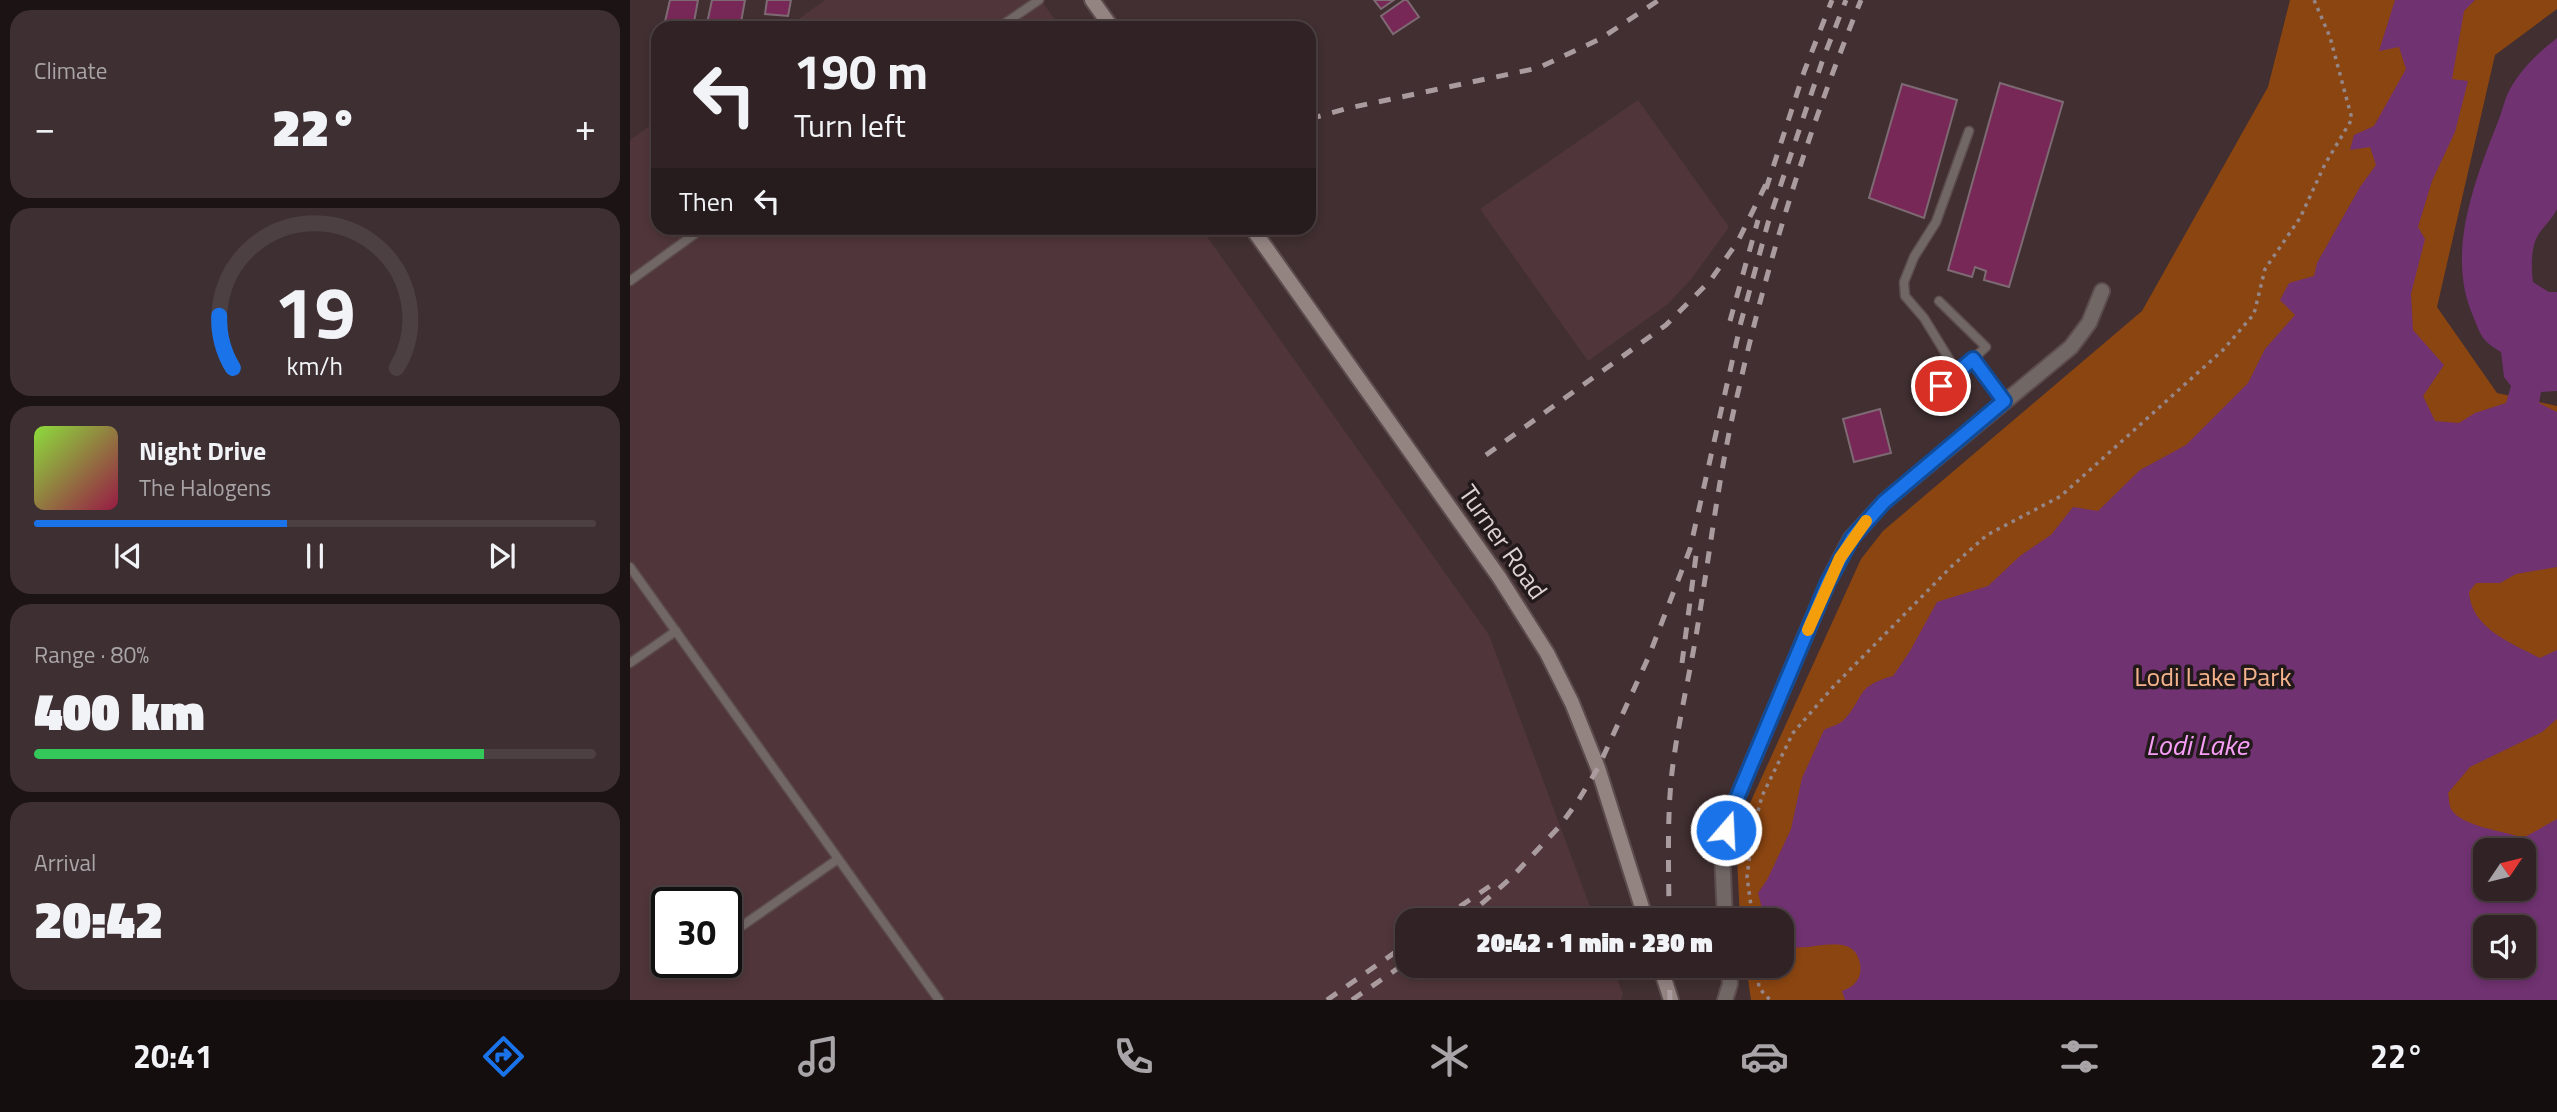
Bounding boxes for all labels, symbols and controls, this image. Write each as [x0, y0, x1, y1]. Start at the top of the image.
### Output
text: 190 m [794, 33, 928, 108]
icon: left [679, 49, 770, 140]
text: Climate [34, 53, 107, 88]
text: 22° [272, 87, 358, 166]
text: − [34, 98, 55, 156]
text: + [575, 98, 596, 156]
text: Turn left [794, 101, 906, 149]
text: Then [679, 182, 734, 221]
icon: left [748, 182, 786, 220]
text: 19 [274, 256, 356, 366]
text: km/h [287, 347, 343, 385]
pin [1911, 356, 1971, 416]
icon: arrive [1922, 367, 1960, 405]
text: Night Drive [139, 431, 266, 470]
text: The Halogens [139, 470, 271, 505]
street label: Turner Road [1449, 476, 1557, 607]
icon: previous [109, 537, 147, 575]
icon: pause [296, 537, 334, 575]
icon: next [483, 537, 521, 575]
text: Range · 80% [34, 637, 149, 672]
park label: Lodi Lake Park [2134, 657, 2292, 696]
text: 400 km [34, 671, 205, 750]
water label: Lodi Lake [2146, 723, 2250, 766]
position arrow [1689, 793, 1763, 867]
north arrow [2473, 838, 2536, 901]
map controls [2473, 838, 2536, 978]
text: Arrival [34, 845, 96, 880]
text: 20:42 [34, 879, 163, 958]
speed limit sign: 30 [651, 887, 742, 978]
button: sound [2473, 915, 2536, 978]
text: 20:42 · 1 min · 230 m [1476, 923, 1713, 962]
text: 20:41 [133, 1032, 213, 1080]
icon: directions [479, 1032, 528, 1081]
icon: music [794, 1032, 843, 1081]
icon: phone [1109, 1032, 1158, 1081]
icon: climate [1425, 1032, 1474, 1081]
icon: car [1740, 1032, 1789, 1081]
icon: filters [2055, 1032, 2104, 1081]
text: 22° [2370, 1032, 2424, 1080]

